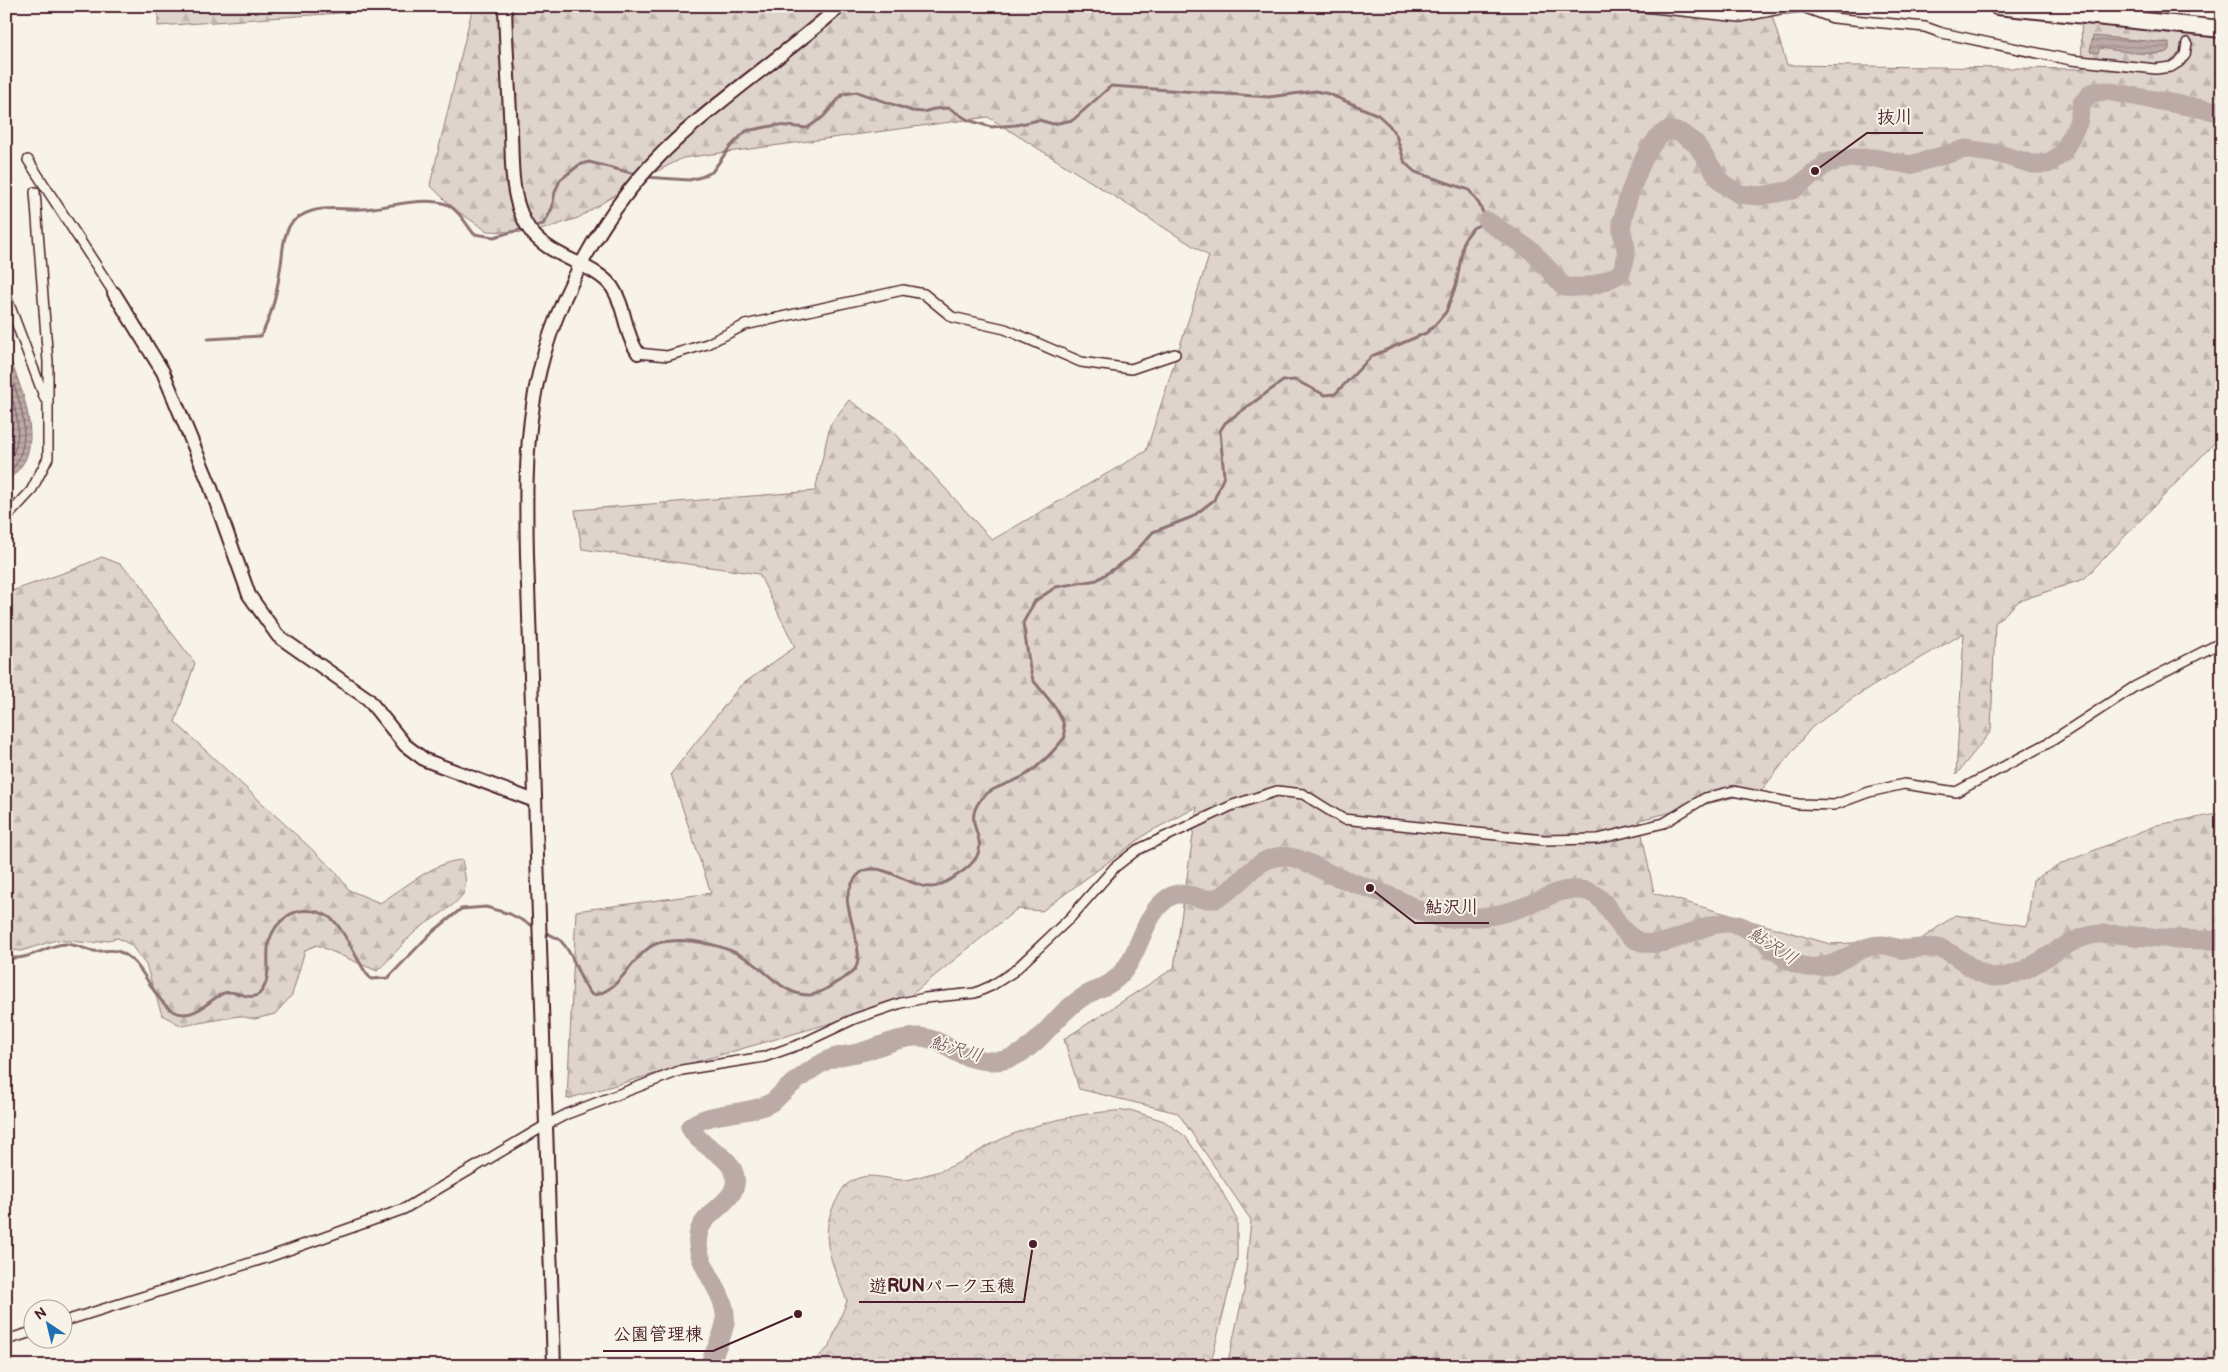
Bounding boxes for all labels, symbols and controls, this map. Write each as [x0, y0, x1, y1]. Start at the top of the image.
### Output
callout: 抜川 [1867, 100, 1923, 133]
text: 抜川 [1877, 107, 1913, 128]
callout: 鮎沢川 [1415, 890, 1489, 923]
text: 鮎沢川 [1425, 897, 1479, 918]
water label: 鮎沢川 [1745, 922, 1801, 970]
water label: 鮎沢川 [927, 1031, 985, 1067]
callout: 遊RUNパーク玉穂 [859, 1269, 1024, 1302]
text: 遊RUNパーク玉穂 [869, 1276, 1015, 1297]
north arrow [22, 1300, 72, 1350]
text: N [32, 1304, 50, 1324]
callout: 公園管理棟 [603, 1318, 713, 1351]
text: 公園管理棟 [613, 1324, 703, 1345]

